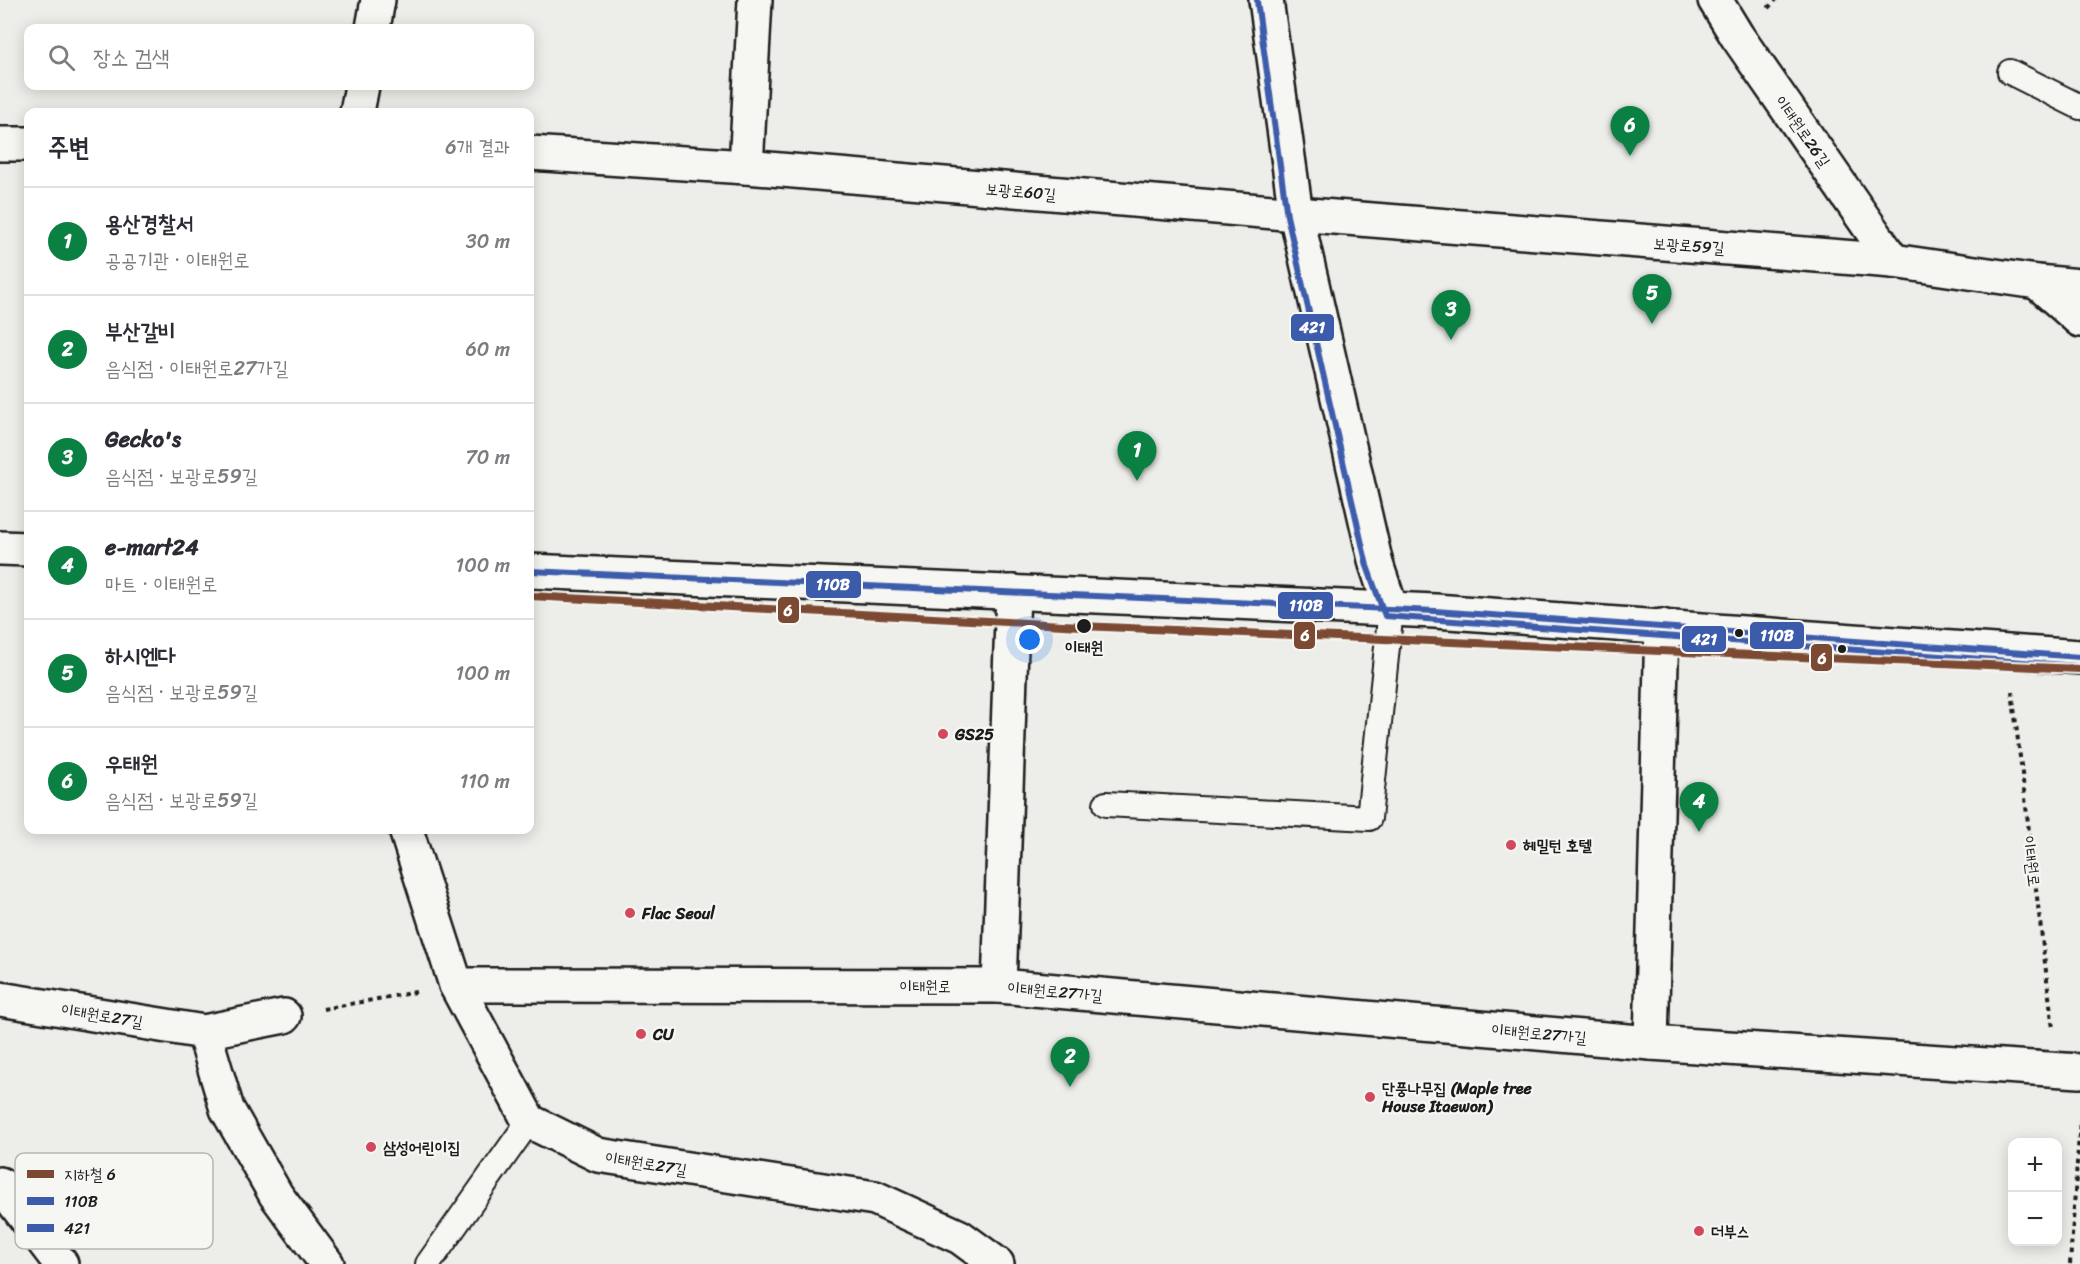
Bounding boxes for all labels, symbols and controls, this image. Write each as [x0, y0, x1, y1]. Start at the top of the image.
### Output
search box [24, 24, 534, 90]
text: 장소 검색 [93, 38, 170, 77]
icon: search [45, 41, 78, 74]
street label: 이태원로26길 [1767, 89, 1838, 174]
pin: 6 [1610, 106, 1650, 156]
text: 주변 [48, 124, 90, 170]
text: 6개 결과 [445, 130, 510, 165]
street label: 보광로60길 [984, 174, 1058, 209]
text: 용산경찰서 [105, 204, 194, 243]
text: 1 [63, 224, 72, 259]
text: 30 m [466, 224, 510, 259]
street label: 보광로59길 [1652, 229, 1726, 262]
text: 공공기관 · 이태원로 [105, 243, 250, 278]
pin: 5 [1632, 274, 1672, 324]
pin: 3 [1432, 290, 1470, 340]
text: 부산갈비 [105, 312, 176, 351]
line badge: 421 [1290, 313, 1335, 342]
text: 421 [1298, 313, 1325, 342]
text: 2 [62, 332, 73, 367]
text: 60 m [465, 332, 510, 367]
text: 음식점 · 이태원로27가길 [105, 351, 289, 386]
text: Gecko's [105, 420, 181, 459]
pin: 1 [1118, 432, 1156, 481]
text: 3 [62, 440, 73, 475]
text: 70 m [465, 440, 510, 475]
text: 음식점 · 보광로59길 [105, 459, 258, 494]
text: e-mart24 [105, 528, 199, 567]
text: 4 [61, 548, 74, 583]
text: 100 m [456, 548, 510, 583]
text: 마트 · 이태원로 [105, 567, 217, 602]
line badge: 110B [805, 570, 862, 599]
text: 110B [816, 570, 851, 599]
line badge: 110B [1277, 591, 1334, 620]
text: 110B [1289, 591, 1324, 620]
line badge: 6 [777, 596, 800, 624]
text: 6 [782, 596, 793, 625]
marker: 이태원 [1075, 617, 1093, 635]
line badge: 6 [1293, 621, 1316, 650]
text: 6 [1299, 621, 1310, 650]
line badge: 110B [1749, 621, 1805, 650]
text: 110B [1760, 621, 1795, 650]
your location [1015, 625, 1044, 654]
line badge: 421 [1681, 625, 1727, 653]
text: 421 [1690, 625, 1717, 654]
unlabelled marker [1733, 627, 1745, 639]
place label: 이태원 [1065, 633, 1103, 662]
text: 하시엔다 [105, 636, 176, 675]
line badge: 6 [1810, 643, 1833, 672]
unlabelled marker [1836, 643, 1848, 655]
text: 6 [1816, 644, 1827, 673]
text: 5 [61, 656, 74, 691]
text: 100 m [456, 656, 510, 691]
text: 음식점 · 보광로59길 [105, 675, 258, 710]
place label: GS25 [954, 720, 994, 749]
marker: GS25 [936, 727, 950, 741]
text: 우태원 [105, 744, 158, 783]
text: 6 [62, 764, 73, 799]
text: 110 m [460, 764, 510, 799]
pin: 4 [1680, 782, 1718, 832]
text: 음식점 · 보광로59길 [105, 783, 258, 818]
place label: 헤밀턴 호텔 [1522, 831, 1593, 860]
street label: 이태원로 [2014, 834, 2049, 888]
marker: 헤밀턴 호텔 [1504, 838, 1518, 852]
place label: Flac Seoul [641, 899, 716, 928]
marker: Flac Seoul [623, 906, 637, 920]
street label: 이태원로 [899, 972, 951, 1001]
street label: 이태원로27가길 [1006, 973, 1104, 1010]
street label: 이태원로27길 [59, 995, 145, 1036]
street label: 이태원로27가길 [1490, 1015, 1588, 1052]
place label: CU [652, 1020, 675, 1049]
marker: CU [634, 1027, 648, 1041]
pin: 2 [1050, 1038, 1090, 1087]
place label: 단풍나무집 (Maple tree House Itaewon) [1381, 1074, 1532, 1121]
marker: 단풍나무집 (Maple tree House Itaewon) [1363, 1090, 1377, 1104]
place label: 삼성어린이집 [383, 1133, 460, 1162]
map controls [2008, 1138, 2062, 1246]
button: + [2008, 1138, 2062, 1192]
marker: 삼성어린이집 [364, 1140, 378, 1154]
street label: 이태원로27길 [603, 1143, 689, 1184]
legend [15, 1153, 213, 1249]
text: 지하철 6 [64, 1160, 116, 1189]
text: 110B [64, 1187, 98, 1216]
button: − [2008, 1192, 2062, 1246]
text: 421 [64, 1214, 90, 1243]
place label: 더부스 [1711, 1217, 1750, 1246]
marker: 더부스 [1692, 1224, 1706, 1238]

